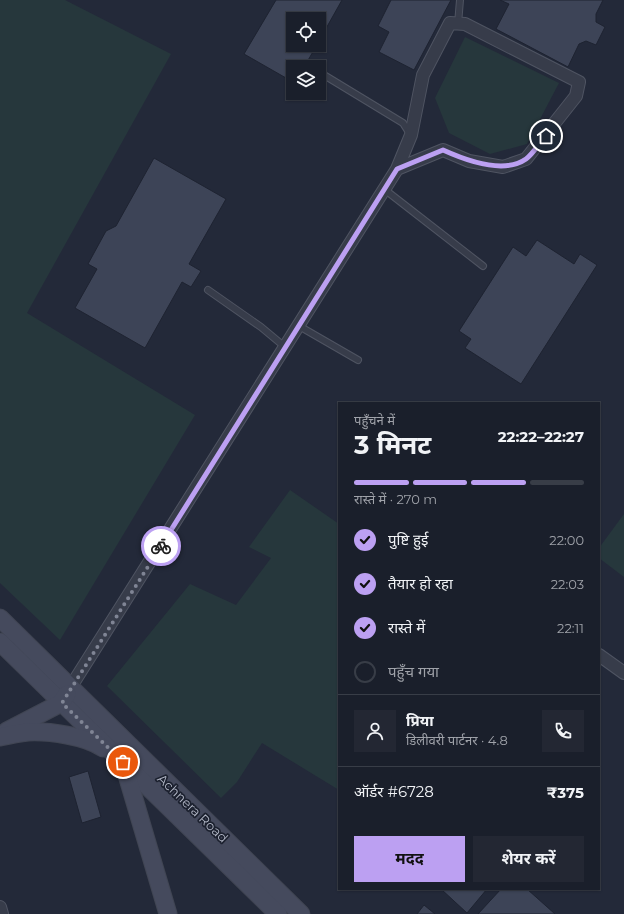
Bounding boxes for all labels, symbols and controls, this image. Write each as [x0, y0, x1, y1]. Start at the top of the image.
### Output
map controls [286, 12, 326, 100]
button: locate [286, 12, 326, 52]
button: layers [286, 60, 326, 100]
pin [529, 119, 563, 153]
icon: home [535, 125, 557, 147]
text: पहुँचने में [354, 412, 395, 428]
text: 22:22–22:27 [498, 427, 584, 446]
text: 3 मिनट [354, 429, 431, 461]
text: रास्ते में · 270 m [354, 491, 437, 507]
courier [141, 526, 181, 566]
icon: check [354, 529, 376, 551]
text: पुष्टि हुई [388, 530, 428, 549]
text: 22:00 [549, 532, 584, 548]
icon: bike [150, 535, 172, 557]
icon: check [354, 573, 376, 595]
text: तैयार हो रहा [388, 574, 453, 593]
text: 22:03 [551, 576, 584, 592]
icon: check [354, 617, 376, 639]
text: रास्ते में [388, 618, 425, 637]
text: 22:11 [557, 620, 584, 636]
text: पहुँच गया [388, 662, 439, 681]
button: person [354, 710, 396, 752]
button: phone [542, 710, 584, 752]
text: प्रिया [406, 711, 434, 730]
text: डिलीवरी पार्टनर · 4.8 [406, 732, 508, 748]
pin [106, 745, 140, 779]
icon: bag [112, 751, 134, 773]
street label: Achnera Road [154, 770, 232, 846]
text: ऑर्डर #6728 [354, 782, 434, 801]
text: ₹375 [546, 783, 584, 802]
button: मदद [354, 836, 465, 882]
button: शेयर करें [473, 836, 584, 882]

